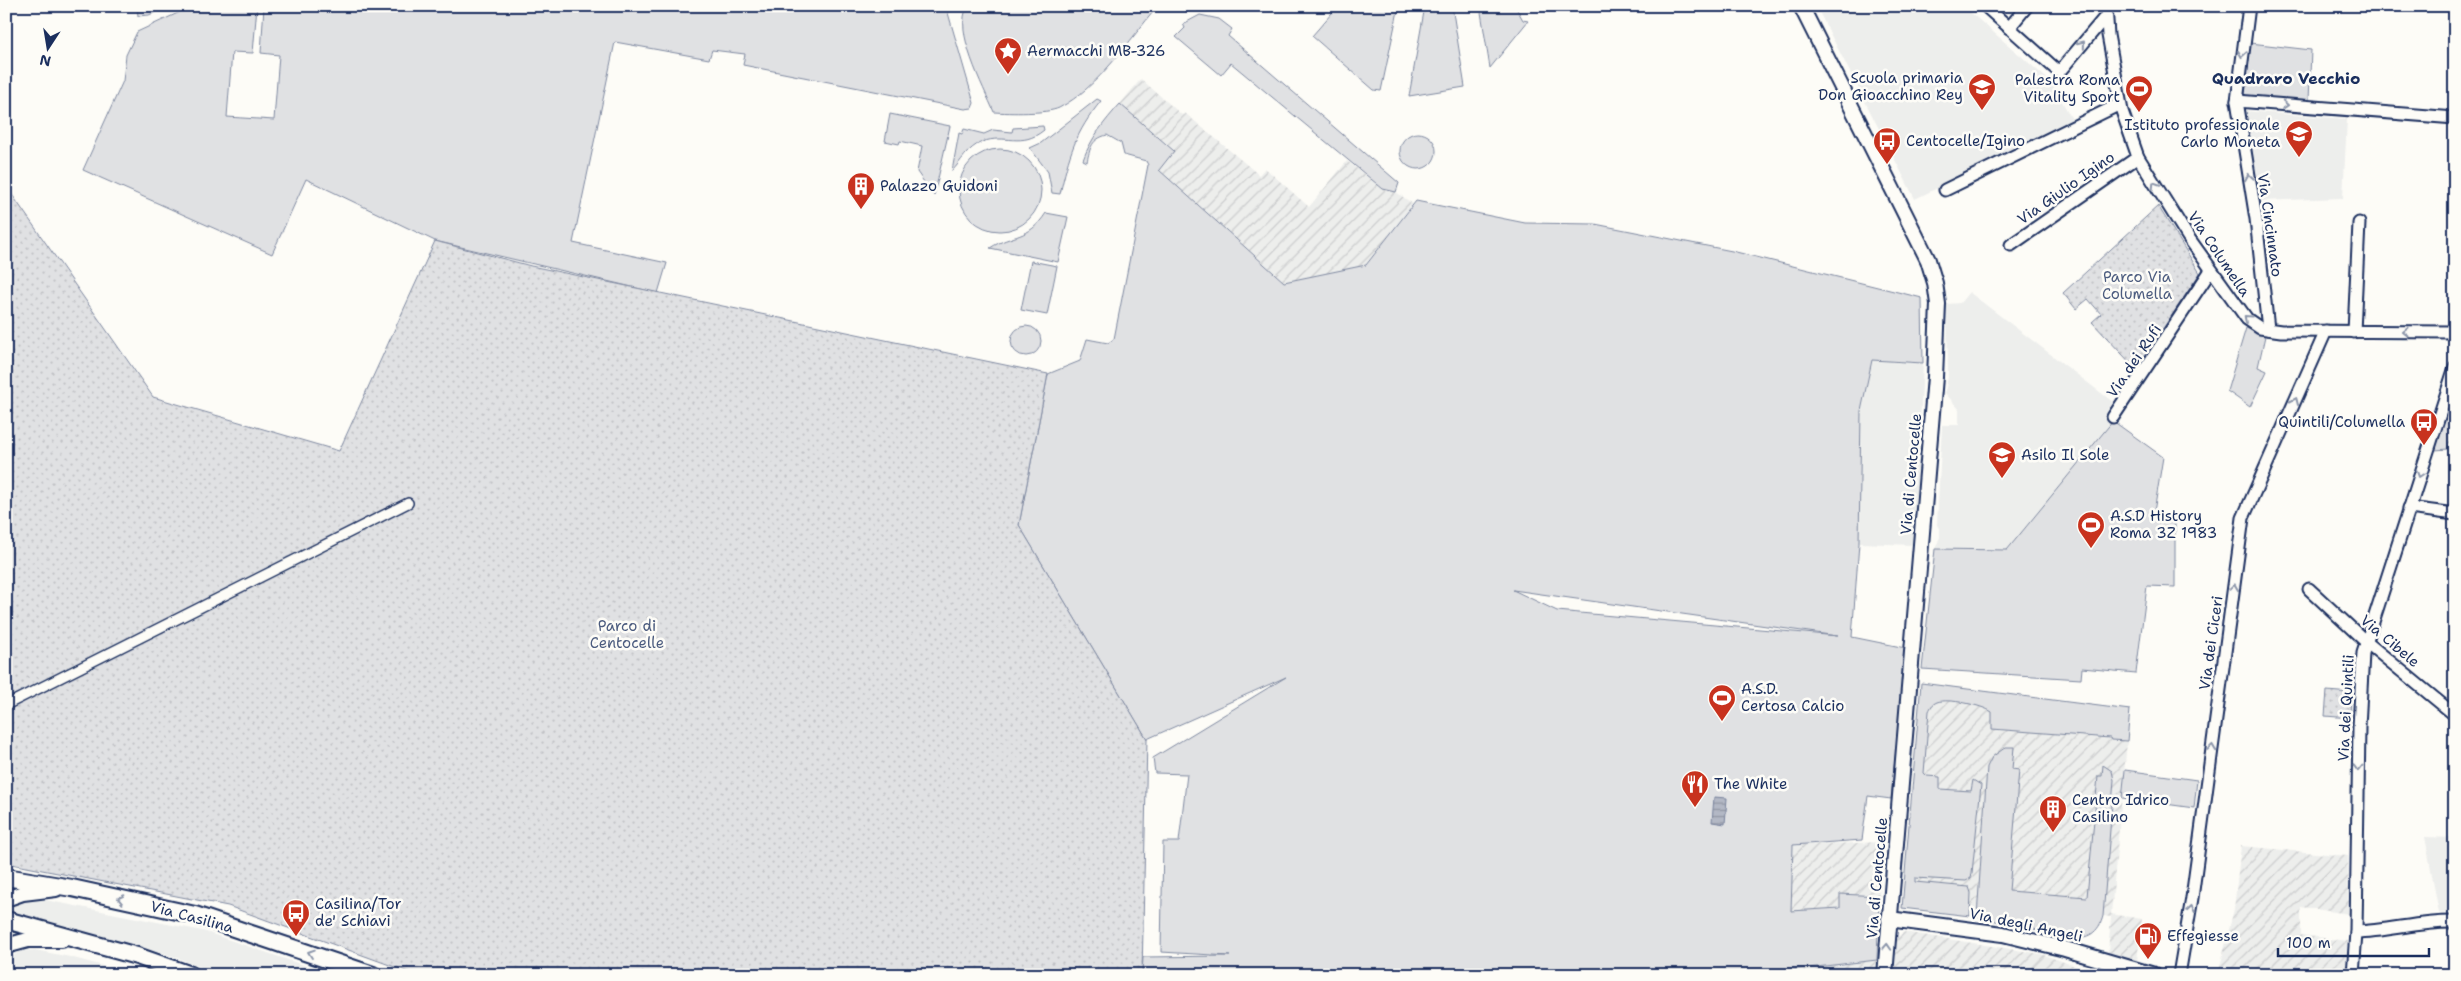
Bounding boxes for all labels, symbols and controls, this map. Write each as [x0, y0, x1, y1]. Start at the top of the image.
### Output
north arrow [22, 22, 72, 72]
place icon: Aermacchi MB-326 [993, 36, 1023, 75]
place label: Aermacchi MB-326 [1027, 41, 1166, 61]
one-way arrow [2077, 41, 2085, 50]
one-way arrow [2237, 49, 2247, 58]
text: N [38, 51, 53, 71]
place label: Scuola primaria Don Gioacchino Rey [1818, 68, 1964, 105]
district label: Quadraro Vecchio [2212, 68, 2360, 89]
place label: Palestra Roma Vitality Sport [2015, 70, 2121, 107]
school or university icon: Scuola primaria Don Gioacchino Rey [1967, 72, 1997, 111]
sports icon: Palestra Roma Vitality Sport [2124, 74, 2154, 113]
one-way arrow [2281, 99, 2289, 110]
place label: Istituto professionale Carlo Moneta [2124, 115, 2281, 152]
school or university icon: Istituto professionale Carlo Moneta [2284, 119, 2314, 158]
bus stop icon: Centocelle/Igino [1872, 126, 1902, 165]
place label: Centocelle/Igino [1906, 131, 2025, 151]
street label: Via Giulio Igino [2013, 147, 2119, 229]
building icon: Palazzo Guidoni [846, 171, 876, 210]
one-way arrow [2244, 172, 2255, 180]
street label: Via Cincinnato [2253, 172, 2287, 278]
place label: Palazzo Guidoni [880, 176, 998, 196]
one-way arrow [2152, 181, 2162, 190]
street label: Via Columella [2183, 207, 2255, 301]
park label: Parco Via Columella [2102, 267, 2173, 304]
one-way arrow [2244, 315, 2253, 324]
street label: Via dei Rufi [2102, 320, 2166, 402]
one-way arrow [2402, 327, 2410, 337]
one-way arrow [2288, 397, 2299, 406]
bus stop icon: Quintili/Columella [2409, 407, 2439, 446]
street label: Via di Centocelle [1896, 412, 1926, 536]
place label: Quintili/Columella [2278, 412, 2406, 432]
school or university icon: Asilo Il Sole [1987, 440, 2017, 479]
place label: Asilo Il Sole [2021, 445, 2109, 465]
one-way arrow [2415, 469, 2425, 478]
place label: A.S.D History Roma 3Z 1983 [2110, 506, 2217, 543]
sports icon: A.S.D History Roma 3Z 1983 [2076, 510, 2106, 549]
one-way arrow [2228, 583, 2239, 591]
street label: Via dei Ciceri [2194, 595, 2228, 691]
street label: Via Cibele [2356, 610, 2424, 672]
park label: Parco di Centocelle [590, 616, 664, 653]
street label: Via dei Quintili [2333, 654, 2359, 762]
place label: A.S.D. Certosa Calcio [1741, 679, 1844, 716]
sports icon: A.S.D. Certosa Calcio [1707, 683, 1737, 722]
one-way arrow [2207, 744, 2217, 753]
one-way arrow [2353, 764, 2364, 772]
restaurant icon: The White [1680, 769, 1710, 808]
place label: The White [1714, 774, 1787, 794]
place label: Centro Idrico Casilino [2072, 790, 2169, 827]
building icon: Centro Idrico Casilino [2038, 794, 2068, 833]
street label: Via di Centocelle [1862, 816, 1892, 940]
one-way arrow [117, 894, 125, 905]
place label: Casilina/Tor de' Schiavi [315, 894, 402, 931]
street label: Via Casilina [148, 896, 236, 938]
bus stop icon: Casilina/Tor de' Schiavi [281, 898, 311, 937]
street label: Via degli Angeli [1968, 903, 2084, 947]
one-way arrow [2185, 905, 2195, 914]
fuel station icon: Effegiesse [2133, 921, 2163, 960]
place label: Effegiesse [2167, 926, 2239, 946]
scale bar [2278, 926, 2430, 958]
text: 100 m [2286, 933, 2331, 953]
one-way arrow [1882, 942, 1893, 950]
one-way arrow [307, 949, 315, 959]

